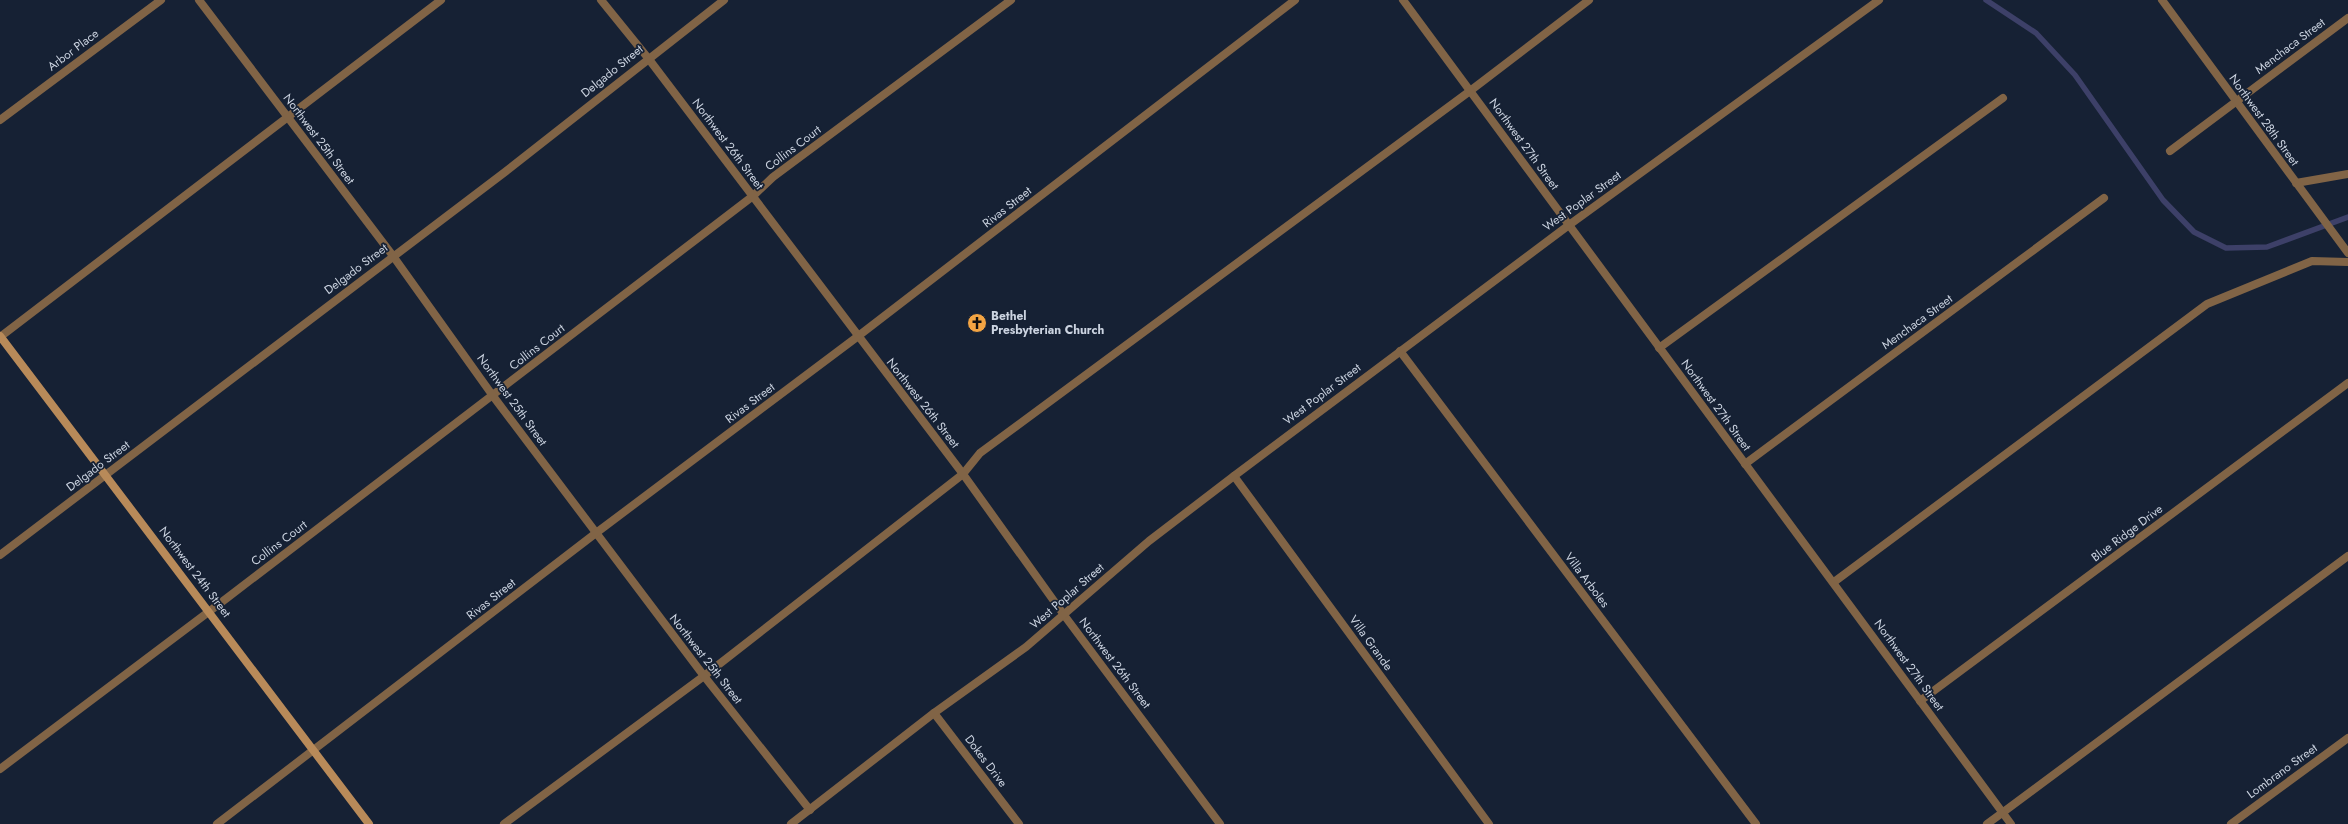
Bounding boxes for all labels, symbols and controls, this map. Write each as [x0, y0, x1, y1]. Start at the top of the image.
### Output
street label: Menchaca Street [2251, 14, 2329, 78]
street label: Arbor Place [44, 25, 102, 75]
street label: Delgado Street [577, 40, 647, 102]
street label: Northwest 28th Street [2225, 70, 2303, 170]
street label: Northwest 25th Street [279, 90, 359, 188]
street label: Northwest 26th Street [688, 95, 768, 193]
street label: Northwest 27th Street [1485, 95, 1563, 194]
street label: Collins Court [761, 121, 825, 175]
street label: West Poplar Street [1539, 166, 1625, 236]
street label: Rivas Street [979, 182, 1035, 232]
street label: Delgado Street [320, 239, 392, 299]
street label: Menchaca Street [1878, 290, 1956, 354]
place label: Bethel Presbyterian Church [991, 307, 1105, 339]
church icon: Bethel Presbyterian Church [966, 312, 988, 334]
street label: Collins Court [505, 319, 569, 374]
street label: Northwest 25th Street [473, 350, 552, 450]
street label: Northwest 26th Street [882, 354, 964, 452]
street label: Northwest 27th Street [1677, 356, 1755, 455]
street label: West Poplar Street [1279, 359, 1365, 429]
street label: Rivas Street [721, 378, 779, 428]
street label: Delgado Street [62, 436, 134, 496]
street label: Blue Ridge Drive [2087, 500, 2167, 566]
street label: Collins Court [247, 516, 311, 570]
street label: Northwest 24th Street [155, 523, 235, 621]
street label: Villa Arboles [1560, 549, 1614, 612]
street label: West Poplar Street [1026, 559, 1108, 633]
street label: Rivas Street [463, 574, 519, 624]
street label: Northwest 25th Street [665, 610, 747, 708]
street label: Villa Grande [1345, 612, 1397, 674]
street label: Northwest 26th Street [1075, 614, 1155, 712]
street label: Northwest 27th Street [1870, 616, 1948, 715]
street label: Dokes Drive [960, 731, 1012, 791]
street label: Lombrano Street [2243, 739, 2321, 803]

